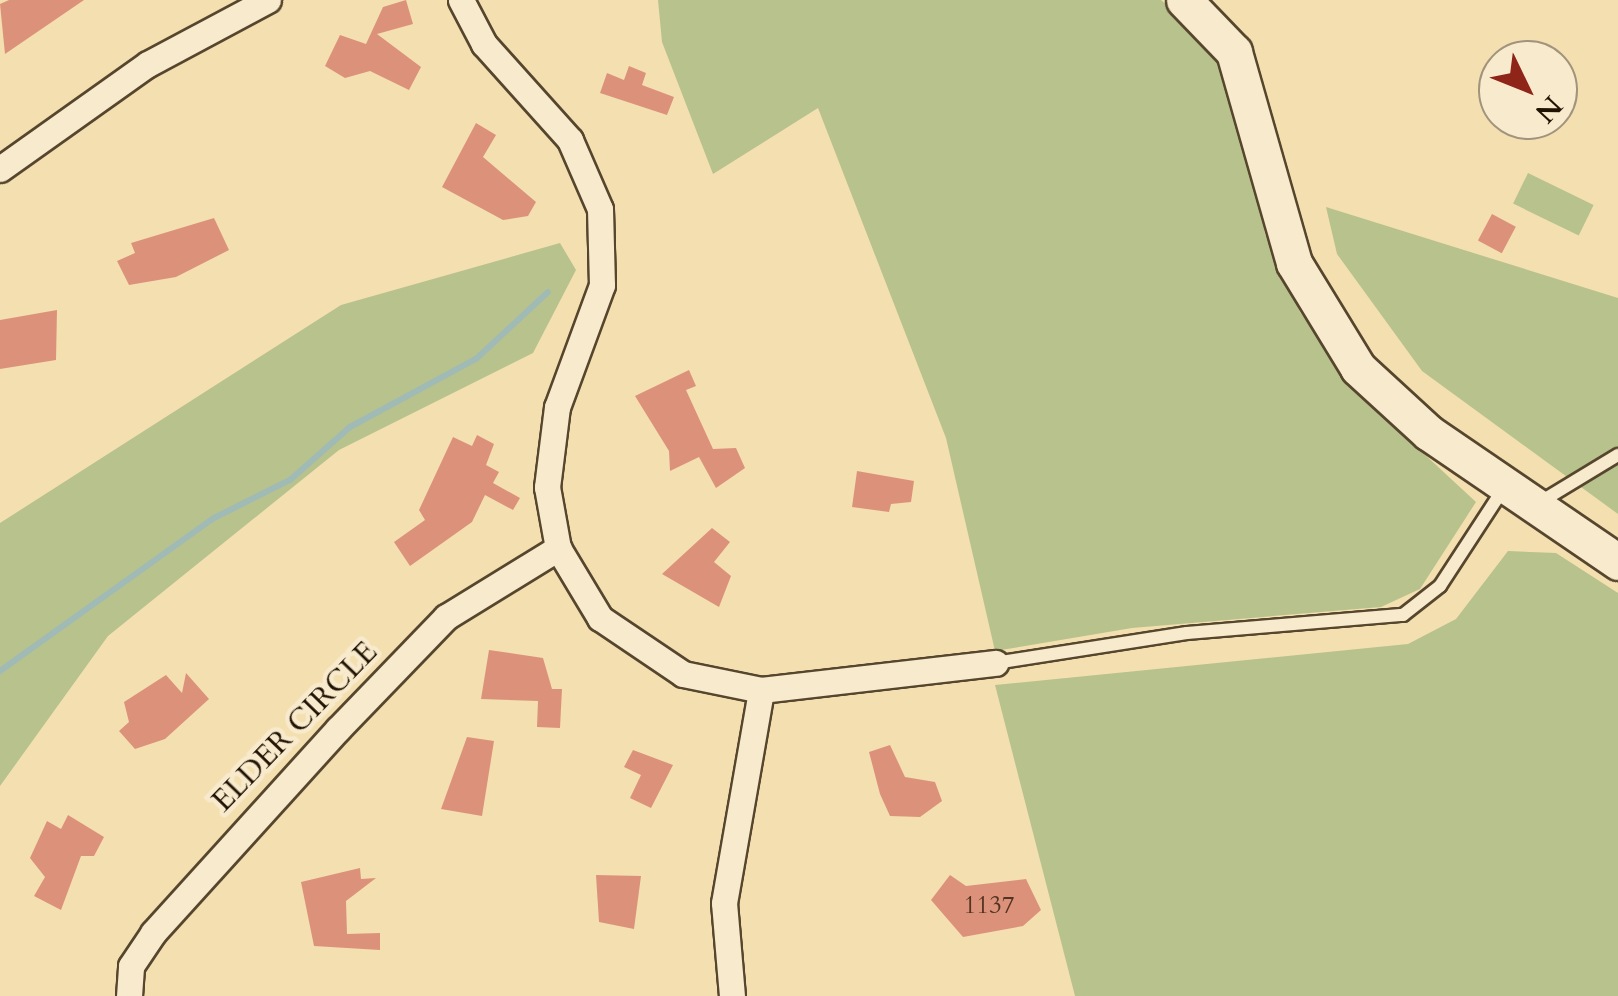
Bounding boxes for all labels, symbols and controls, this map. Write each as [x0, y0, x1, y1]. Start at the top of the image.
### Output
north arrow [1478, 40, 1578, 140]
text: N [1526, 87, 1571, 131]
street label: ELDER CIRCLE [205, 635, 385, 819]
house number: 1137 [963, 890, 1015, 920]

